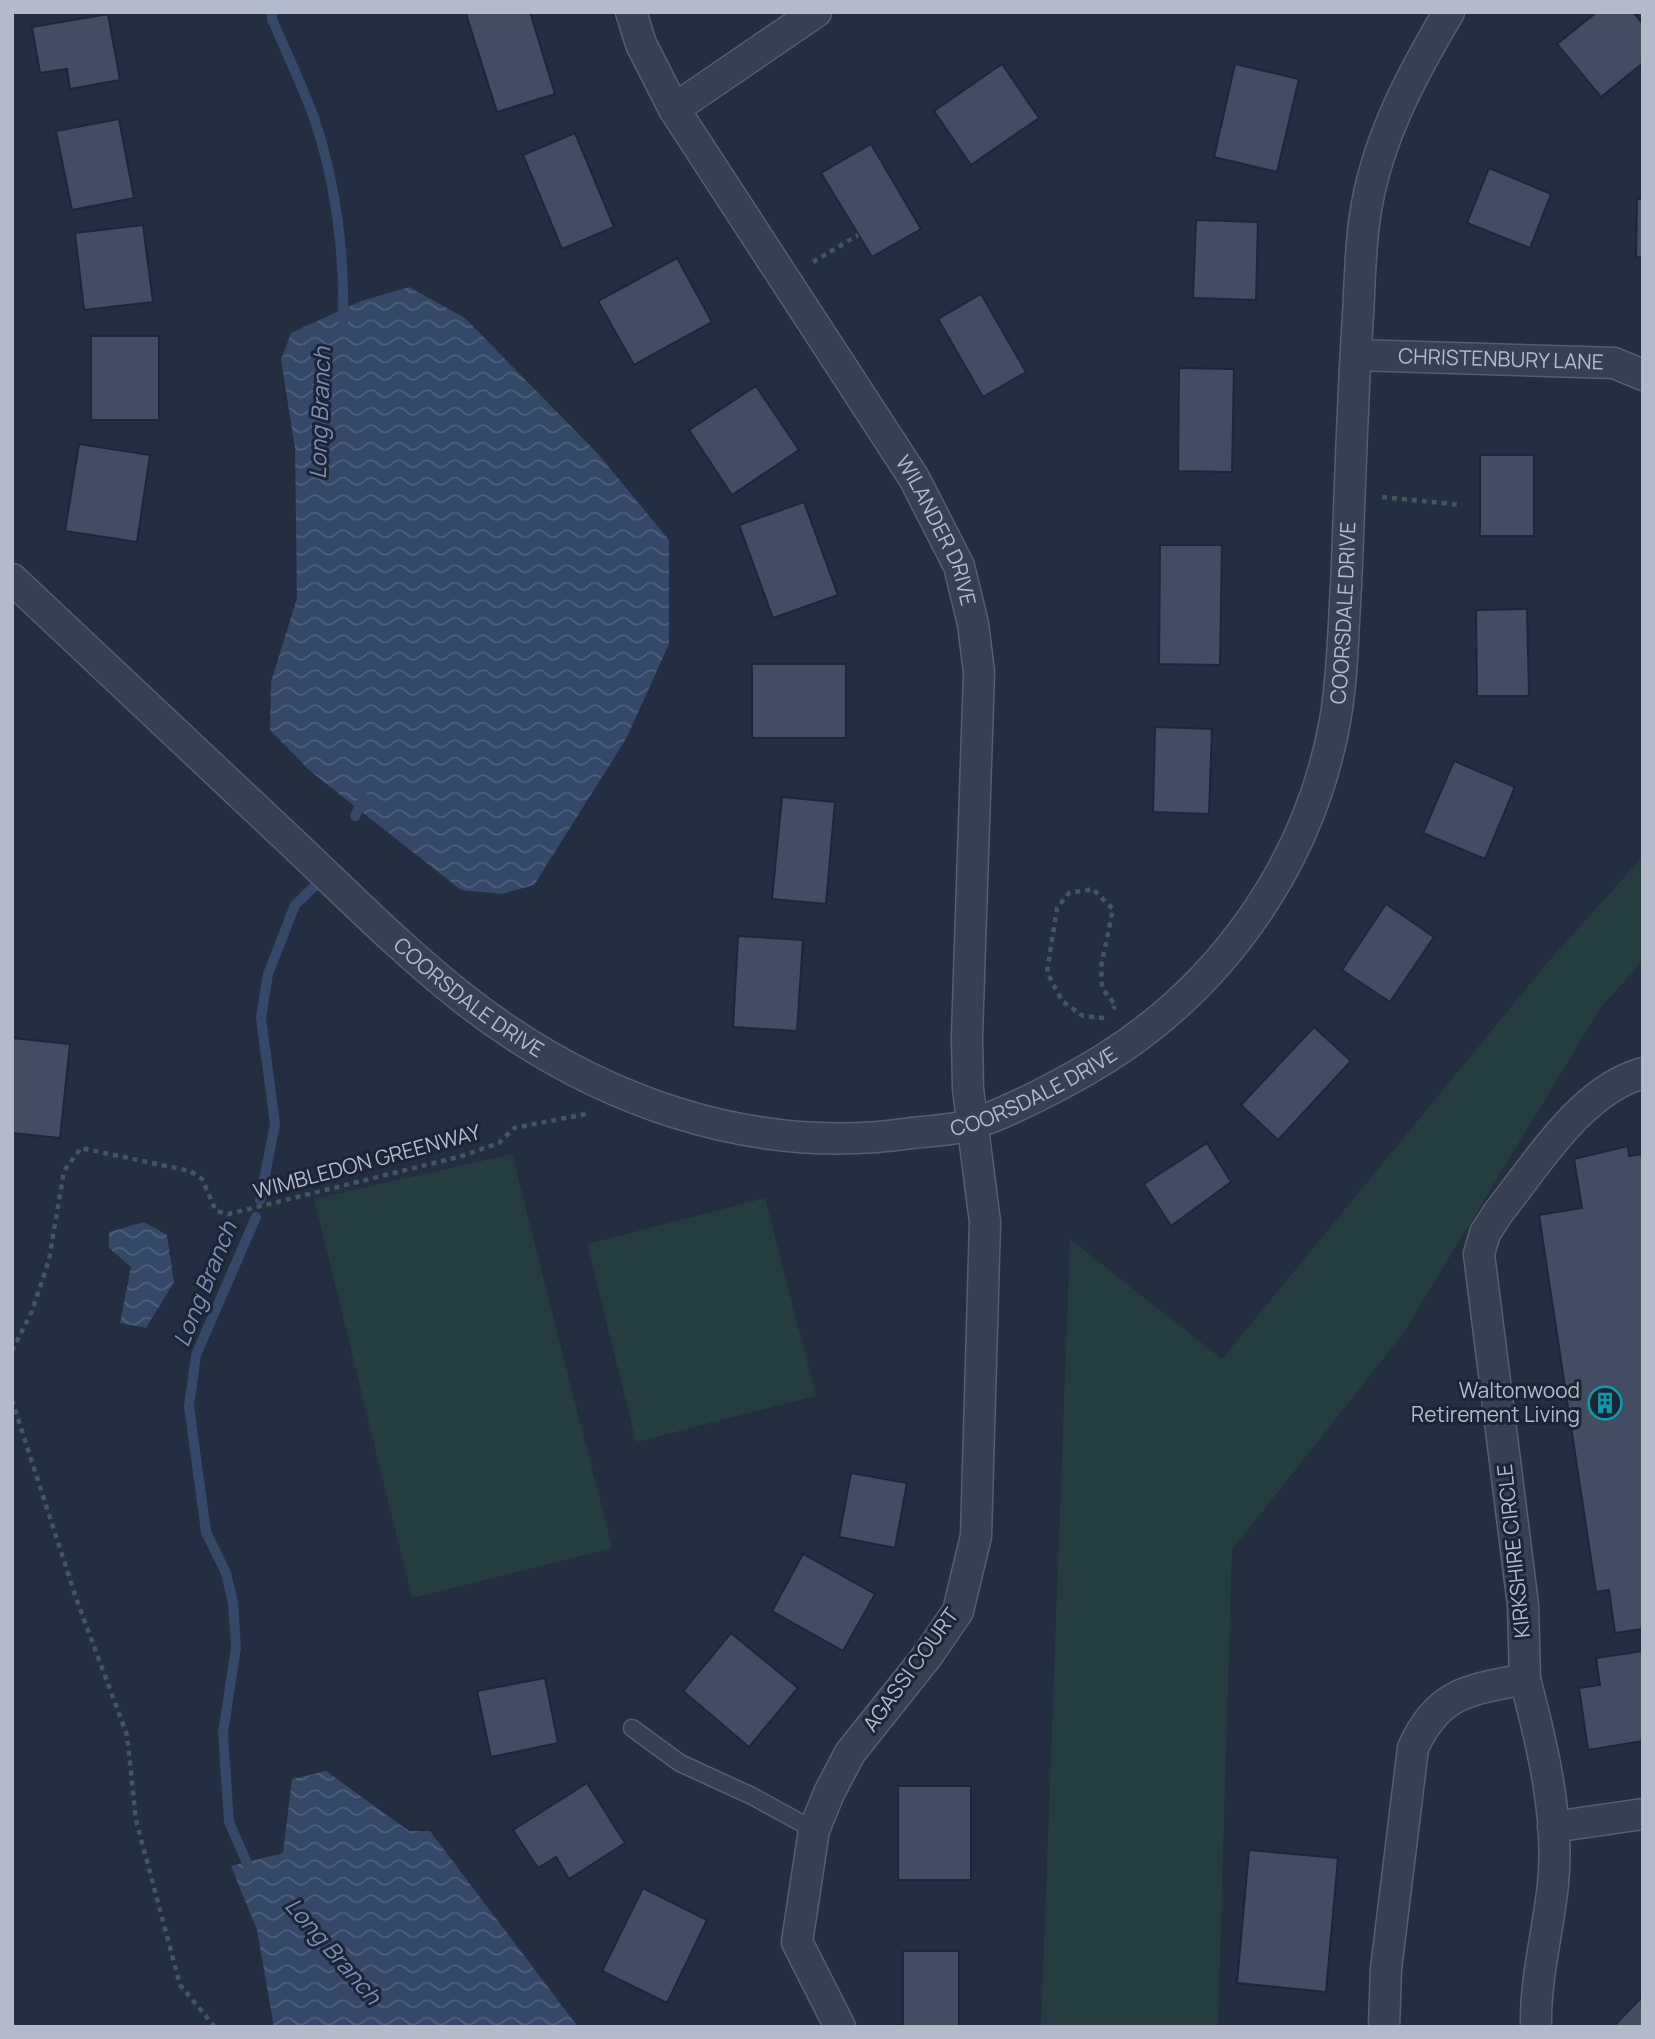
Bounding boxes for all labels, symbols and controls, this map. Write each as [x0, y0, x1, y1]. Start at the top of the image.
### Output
street label: CHRISTENBURY LANE [1398, 341, 1604, 376]
water label: Long Branch [301, 345, 337, 479]
street label: WILANDER DRIVE [890, 449, 983, 608]
street label: COORSDALE DRIVE [1323, 521, 1362, 706]
street label: COORSDALE DRIVE [388, 931, 549, 1063]
street label: COORSDALE DRIVE [948, 1040, 1122, 1142]
street label: WIMBLEDON GREENWAY [250, 1117, 484, 1205]
water label: Long Branch [165, 1215, 244, 1351]
place label: Waltonwood Retirement Living [1411, 1376, 1580, 1428]
building icon: Waltonwood Retirement Living [1586, 1384, 1624, 1422]
street label: KIRKSHIRE CIRCLE [1490, 1463, 1536, 1639]
street label: AGASSI COURT [856, 1602, 965, 1737]
water label: Long Branch [278, 1890, 390, 2012]

